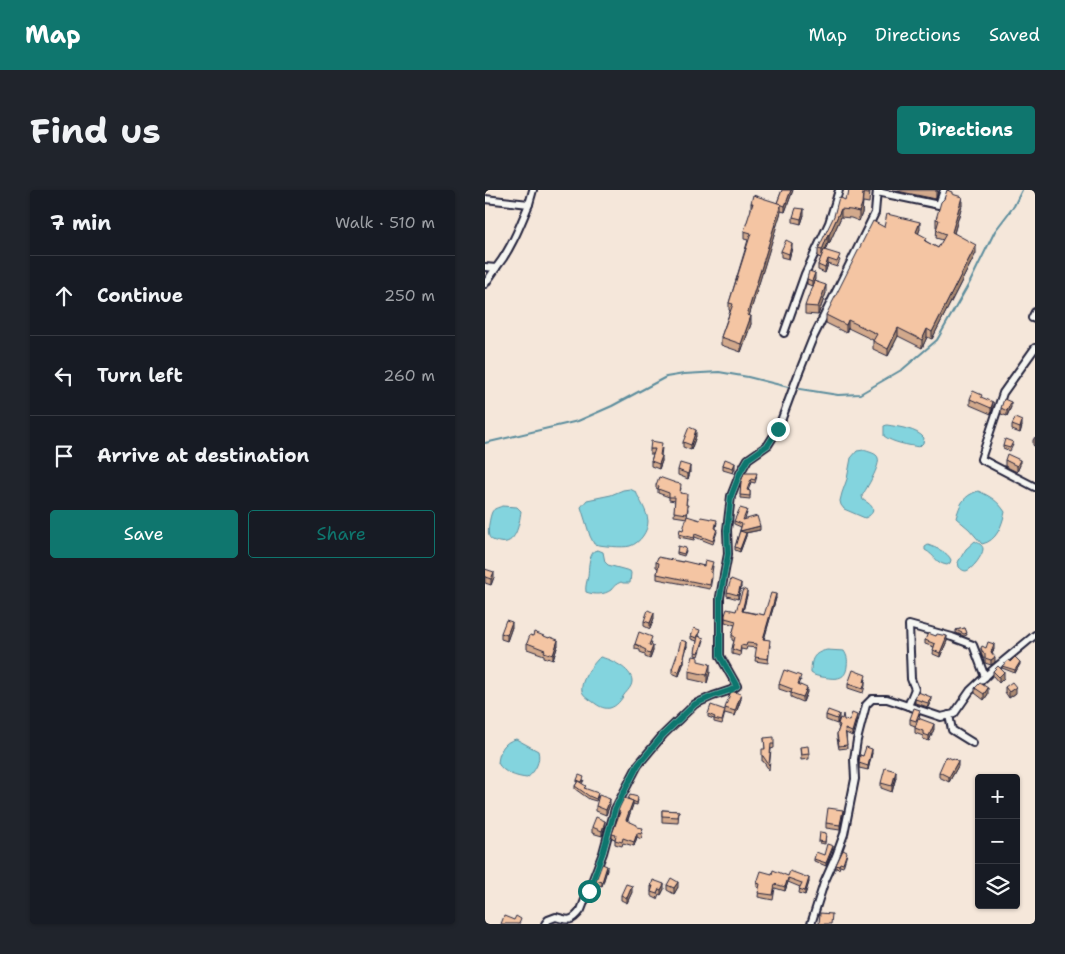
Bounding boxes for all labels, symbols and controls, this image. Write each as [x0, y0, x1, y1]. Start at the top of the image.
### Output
text: Map [25, 19, 81, 51]
text: Map [809, 23, 847, 47]
text: Directions [875, 23, 961, 47]
text: Saved [989, 23, 1040, 47]
button: Directions [897, 106, 1035, 154]
text: Find us [30, 107, 161, 154]
text: 7 min [50, 209, 111, 237]
text: Walk · 510 m [335, 212, 435, 233]
icon: ahead [50, 282, 78, 310]
text: Continue [97, 283, 183, 308]
text: 250 m [384, 285, 435, 306]
icon: left [50, 362, 78, 390]
text: Turn left [97, 363, 183, 388]
text: 260 m [383, 365, 435, 386]
route end [767, 418, 790, 441]
icon: arrive [50, 442, 78, 470]
text: Arrive at destination [97, 443, 309, 468]
button: Save [50, 510, 238, 558]
button: Share [248, 510, 435, 558]
map controls [975, 774, 1020, 909]
button: + [975, 774, 1020, 819]
button: − [975, 819, 1020, 864]
button: layers [975, 864, 1020, 909]
route start [578, 880, 601, 903]

